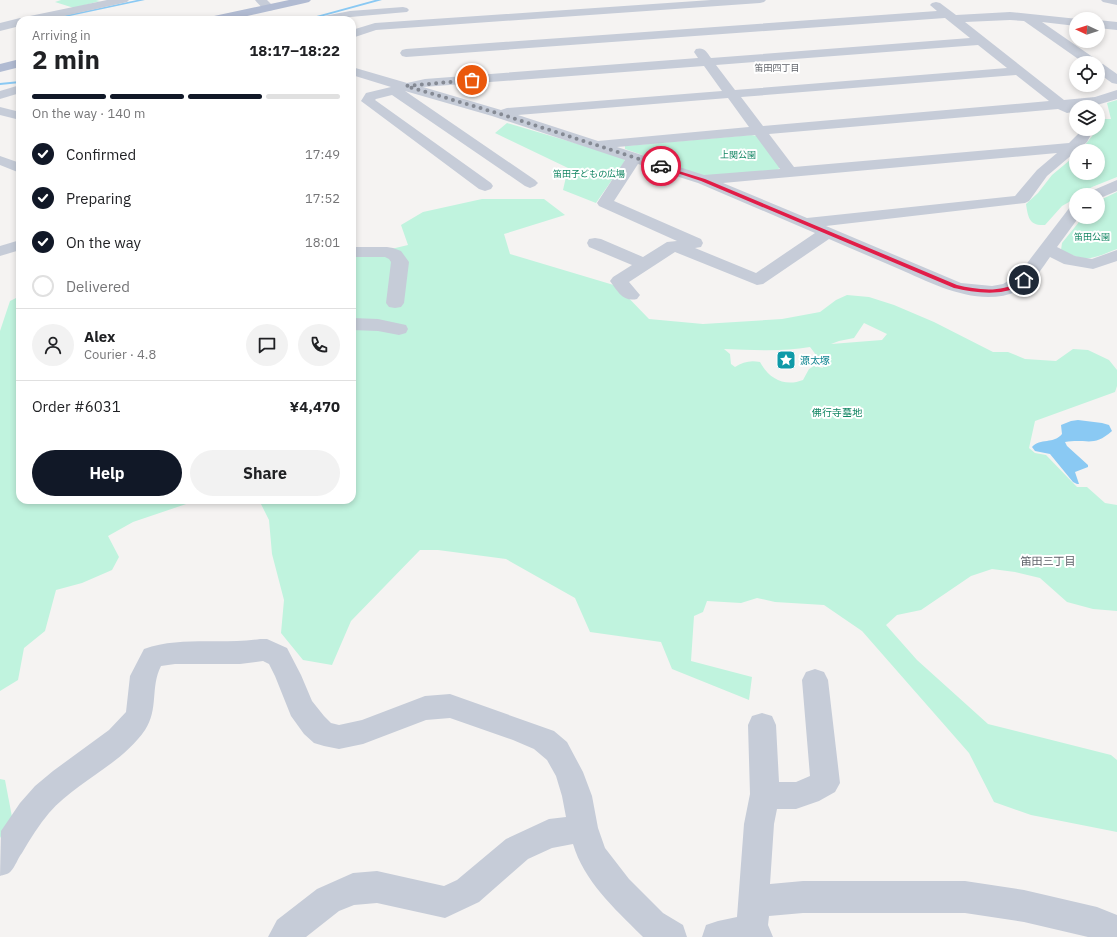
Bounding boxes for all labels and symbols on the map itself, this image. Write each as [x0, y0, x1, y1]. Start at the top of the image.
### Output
north arrow [1069, 12, 1105, 48]
district label: 笛田四丁目 [754, 62, 800, 73]
pin [455, 63, 489, 97]
courier [641, 146, 681, 186]
park label: 上関公園 [720, 149, 756, 160]
park label: 笛田子どもの広場 [553, 168, 625, 179]
park label: 笛田公園 [1074, 231, 1110, 242]
pin [1007, 263, 1041, 297]
place icon: 源太塚 [775, 349, 797, 371]
place label: 源太塚 [800, 354, 830, 367]
park label: 佛行寺墓地 [811, 406, 863, 419]
district label: 笛田三丁目 [1021, 554, 1076, 568]

